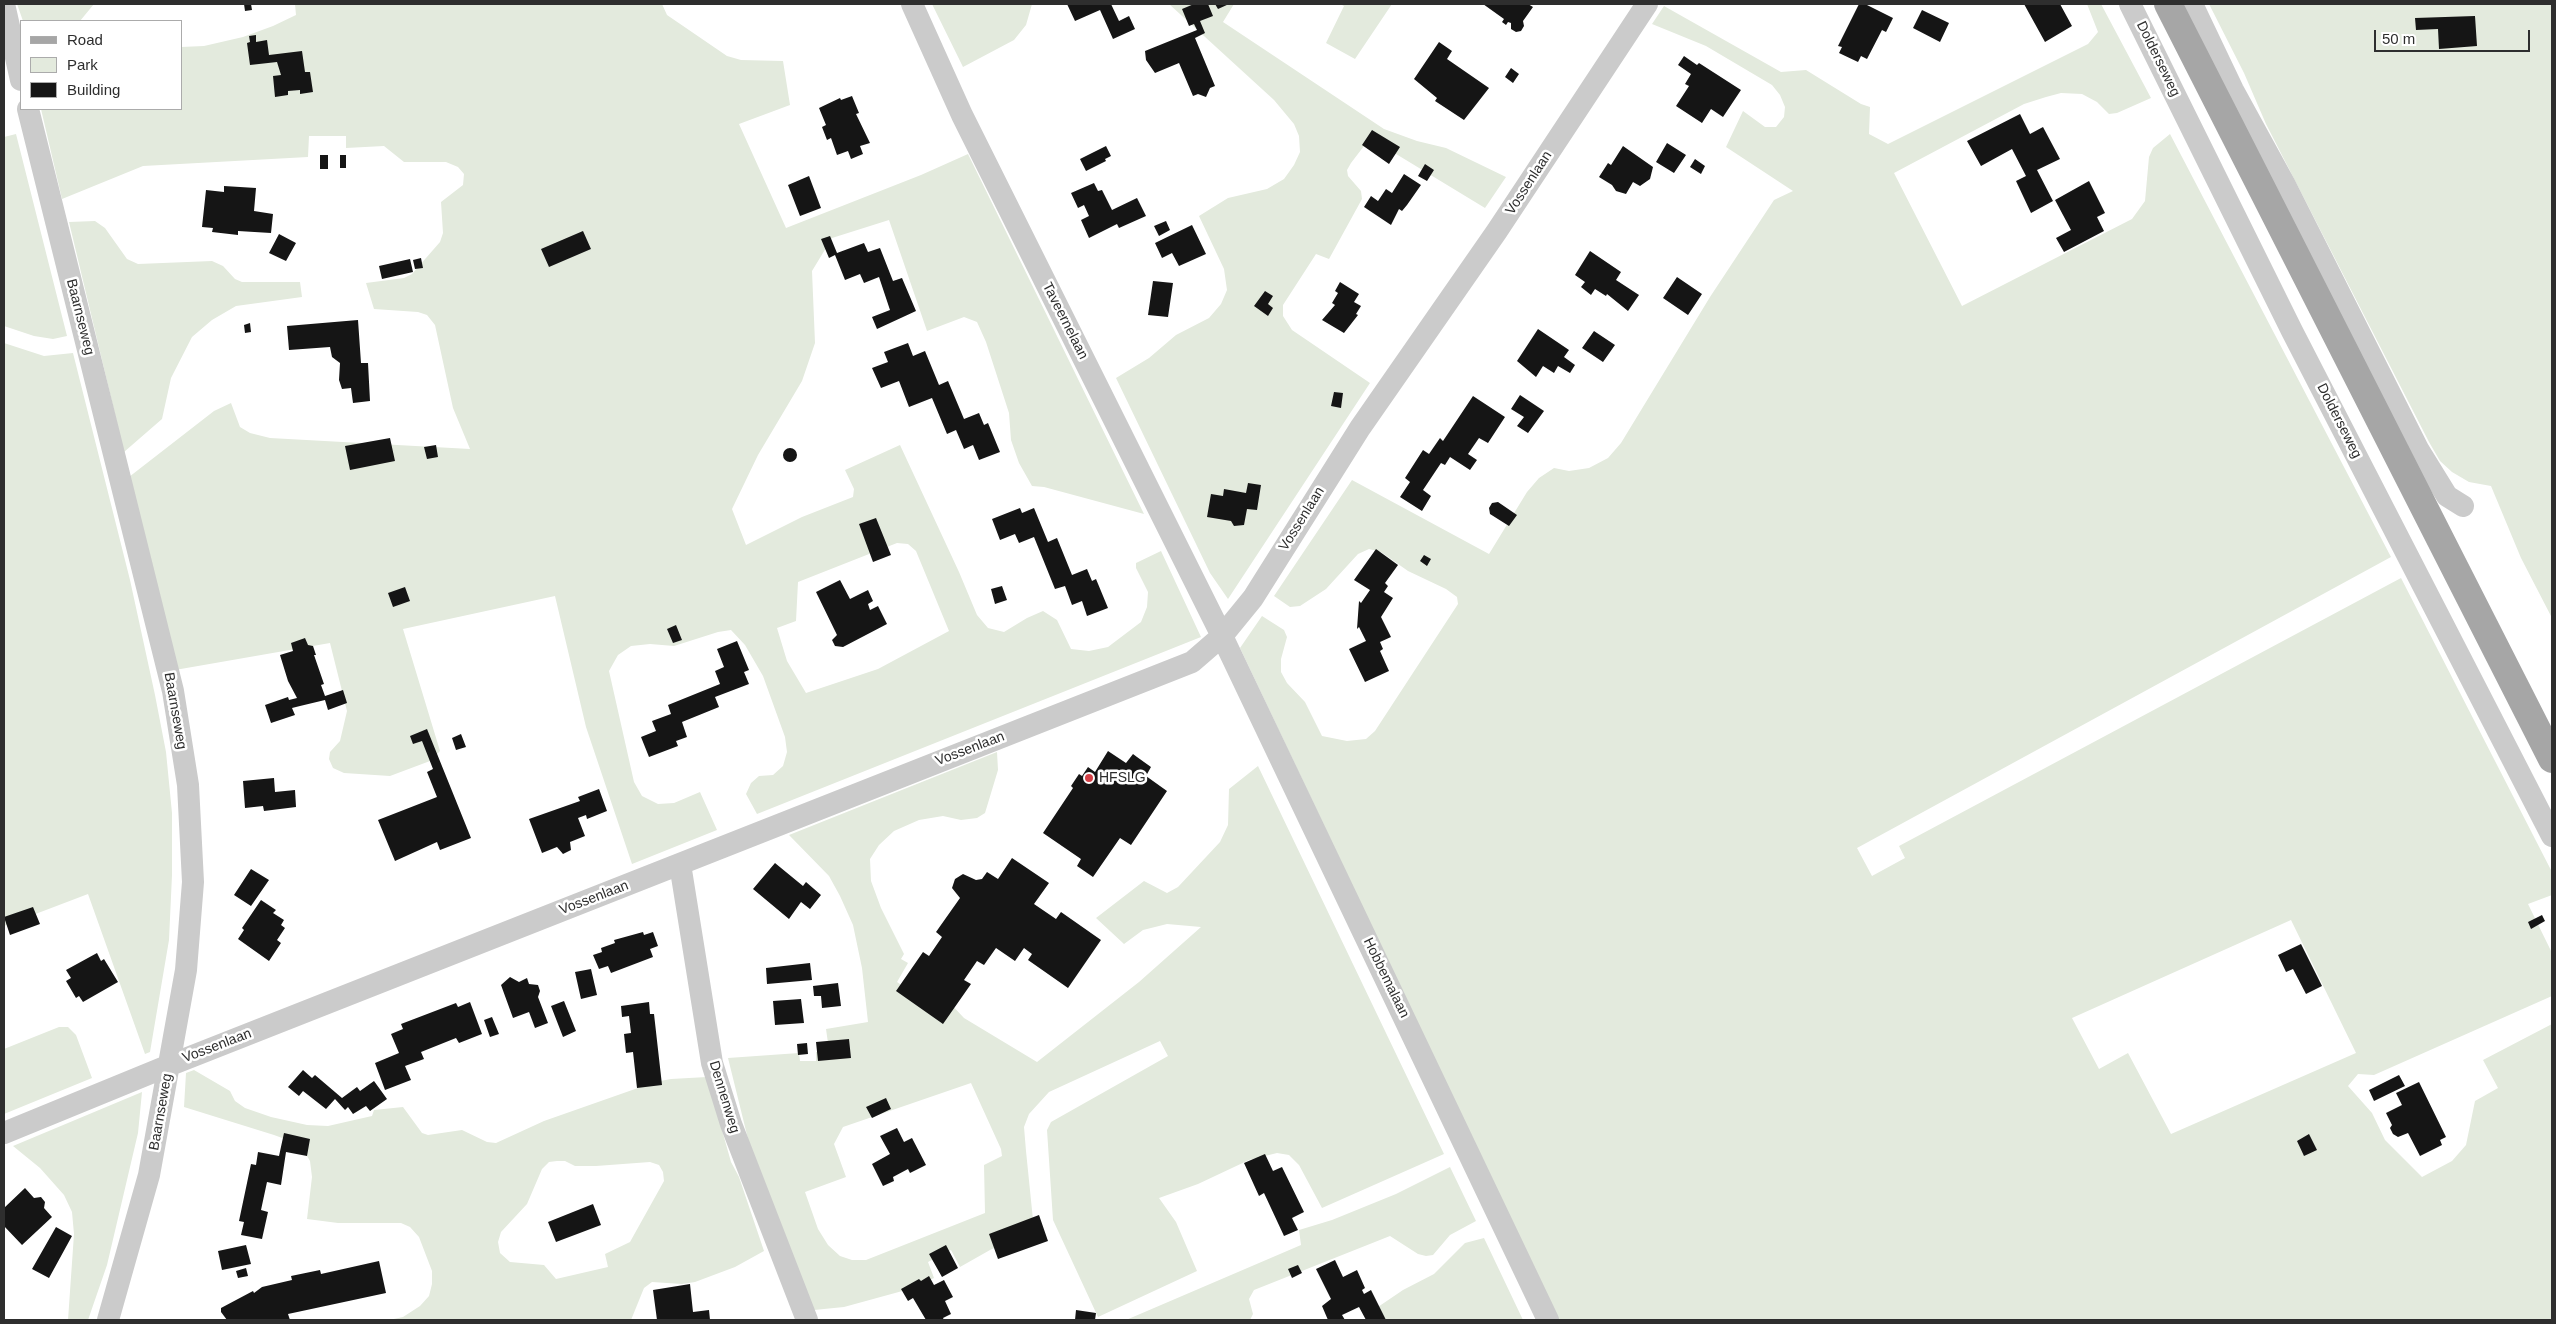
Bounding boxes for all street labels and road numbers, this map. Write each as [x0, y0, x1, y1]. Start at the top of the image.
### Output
street label: Dolderseweg [2133, 19, 2183, 99]
street label: Vossenlaan [1502, 148, 1556, 218]
street label: Baarnseweg [62, 277, 98, 357]
street label: Taveernelaan [1038, 280, 1092, 362]
street label: Dolderseweg [2313, 381, 2365, 461]
street label: Vossenlaan [1276, 484, 1328, 554]
street label: Baarnseweg [160, 671, 190, 751]
street label: Vossenlaan [933, 728, 1007, 770]
street label: Vossenlaan [557, 877, 631, 919]
street label: Hobbemalaan [1359, 935, 1413, 1021]
street label: Vossenlaan [180, 1025, 254, 1067]
street label: Dennenweg [705, 1059, 743, 1135]
street label: Baarnseweg [146, 1072, 176, 1152]

